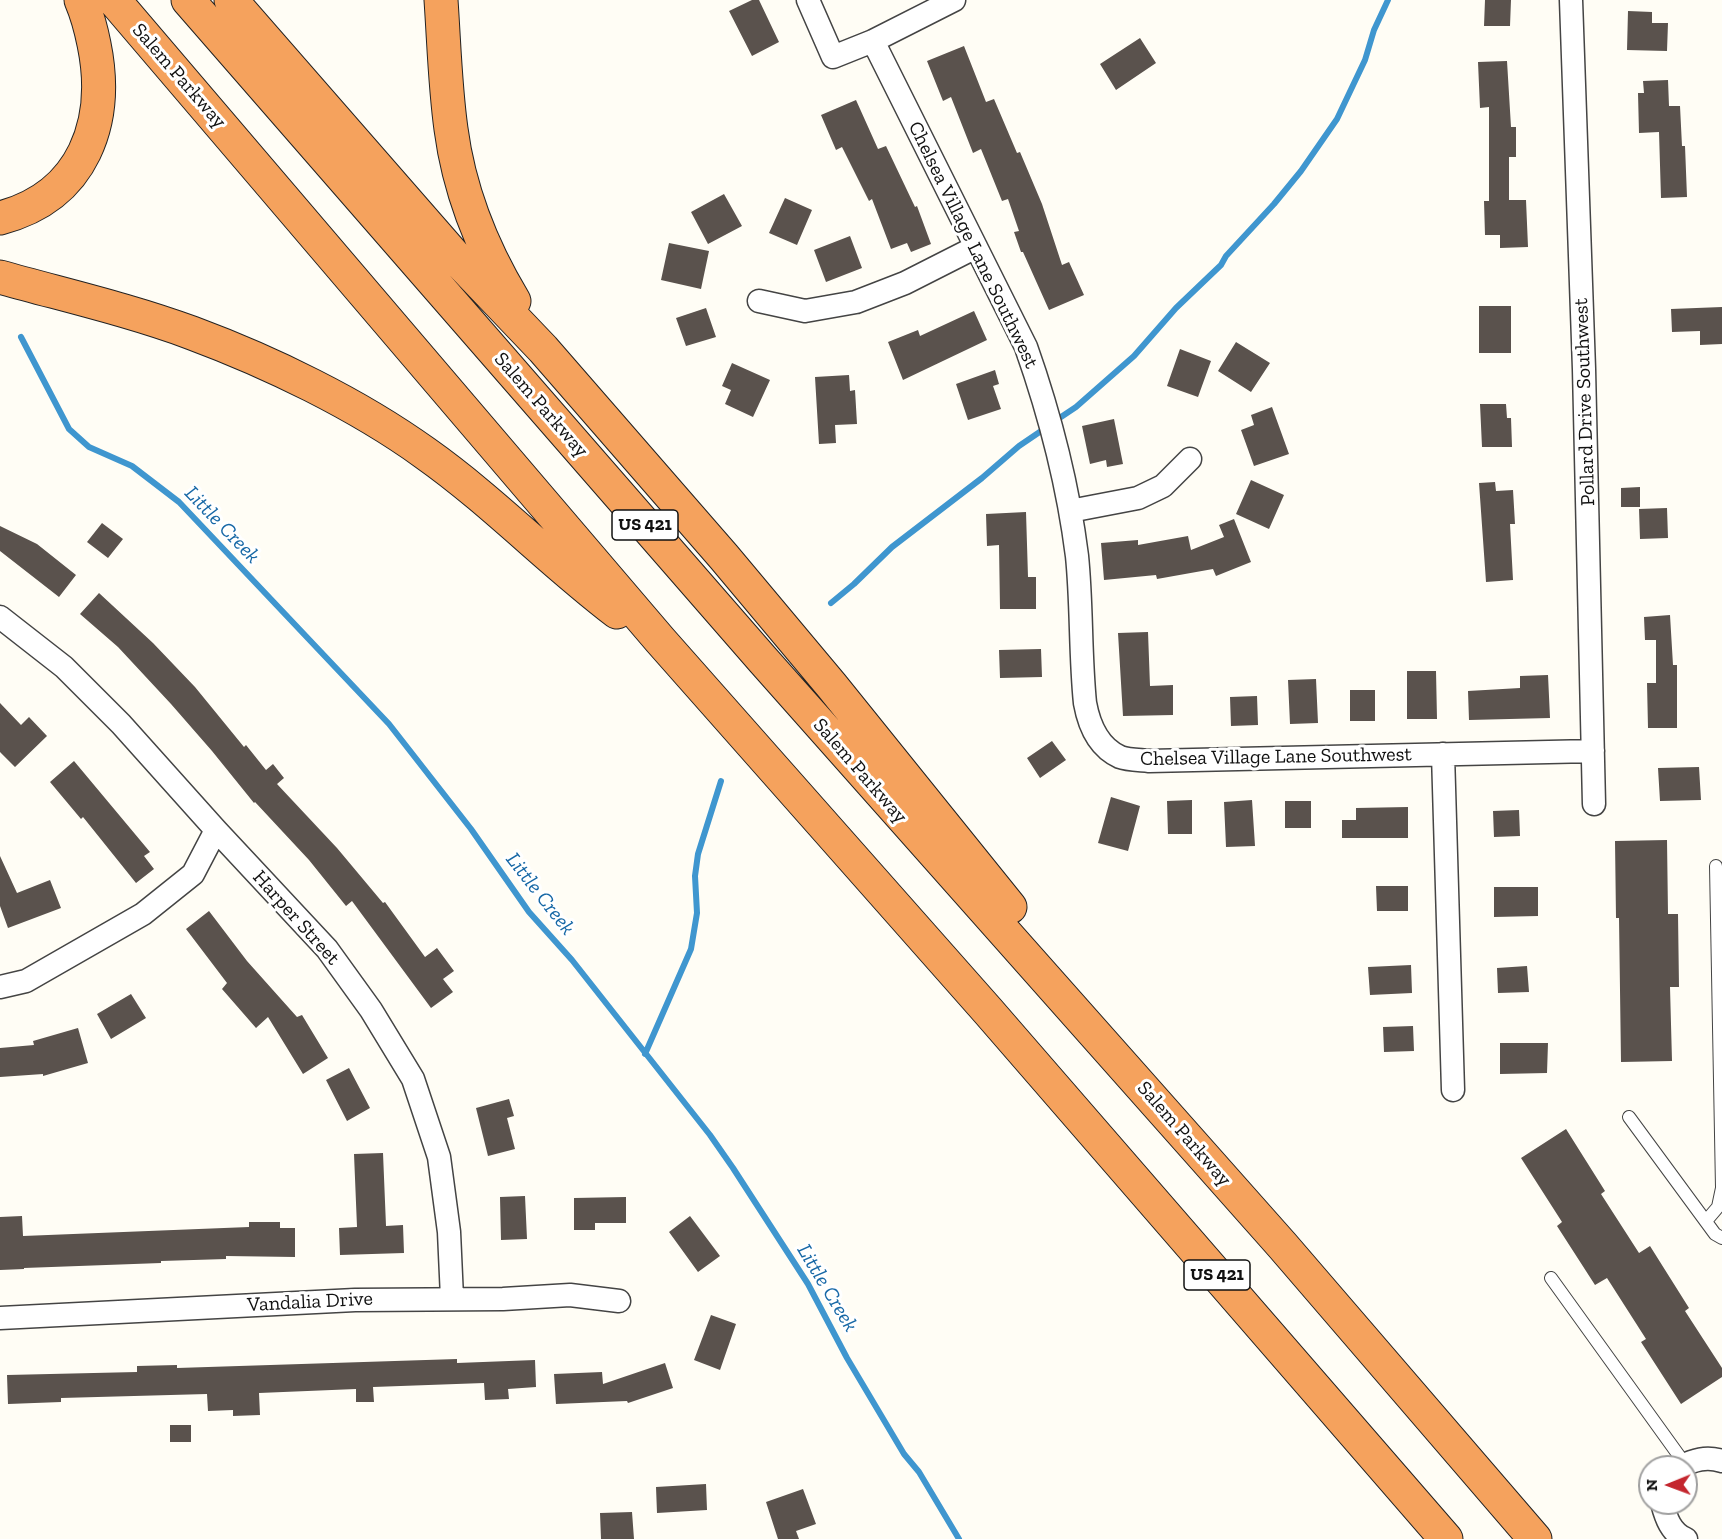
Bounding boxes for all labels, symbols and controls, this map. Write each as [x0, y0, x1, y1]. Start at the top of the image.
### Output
street label: Salem Parkway [127, 19, 231, 133]
street label: Chelsea Village Lane Southwest [903, 118, 1043, 372]
street label: Pollard Drive Southwest [1569, 298, 1601, 506]
street label: Salem Parkway [489, 348, 593, 462]
water label: Little Creek [179, 481, 265, 569]
road number: US 421 [612, 510, 678, 540]
street label: Salem Parkway [808, 714, 912, 828]
street label: Chelsea Village Lane Southwest [1140, 743, 1412, 771]
water label: Little Creek [500, 848, 580, 940]
street label: Harper Street [247, 866, 345, 970]
street label: Salem Parkway [1132, 1077, 1236, 1191]
water label: Little Creek [791, 1240, 863, 1336]
road number: US 421 [1184, 1260, 1250, 1290]
street label: Vandalia Drive [247, 1287, 373, 1317]
north arrow [1638, 1455, 1698, 1515]
text: N [1642, 1479, 1661, 1492]

